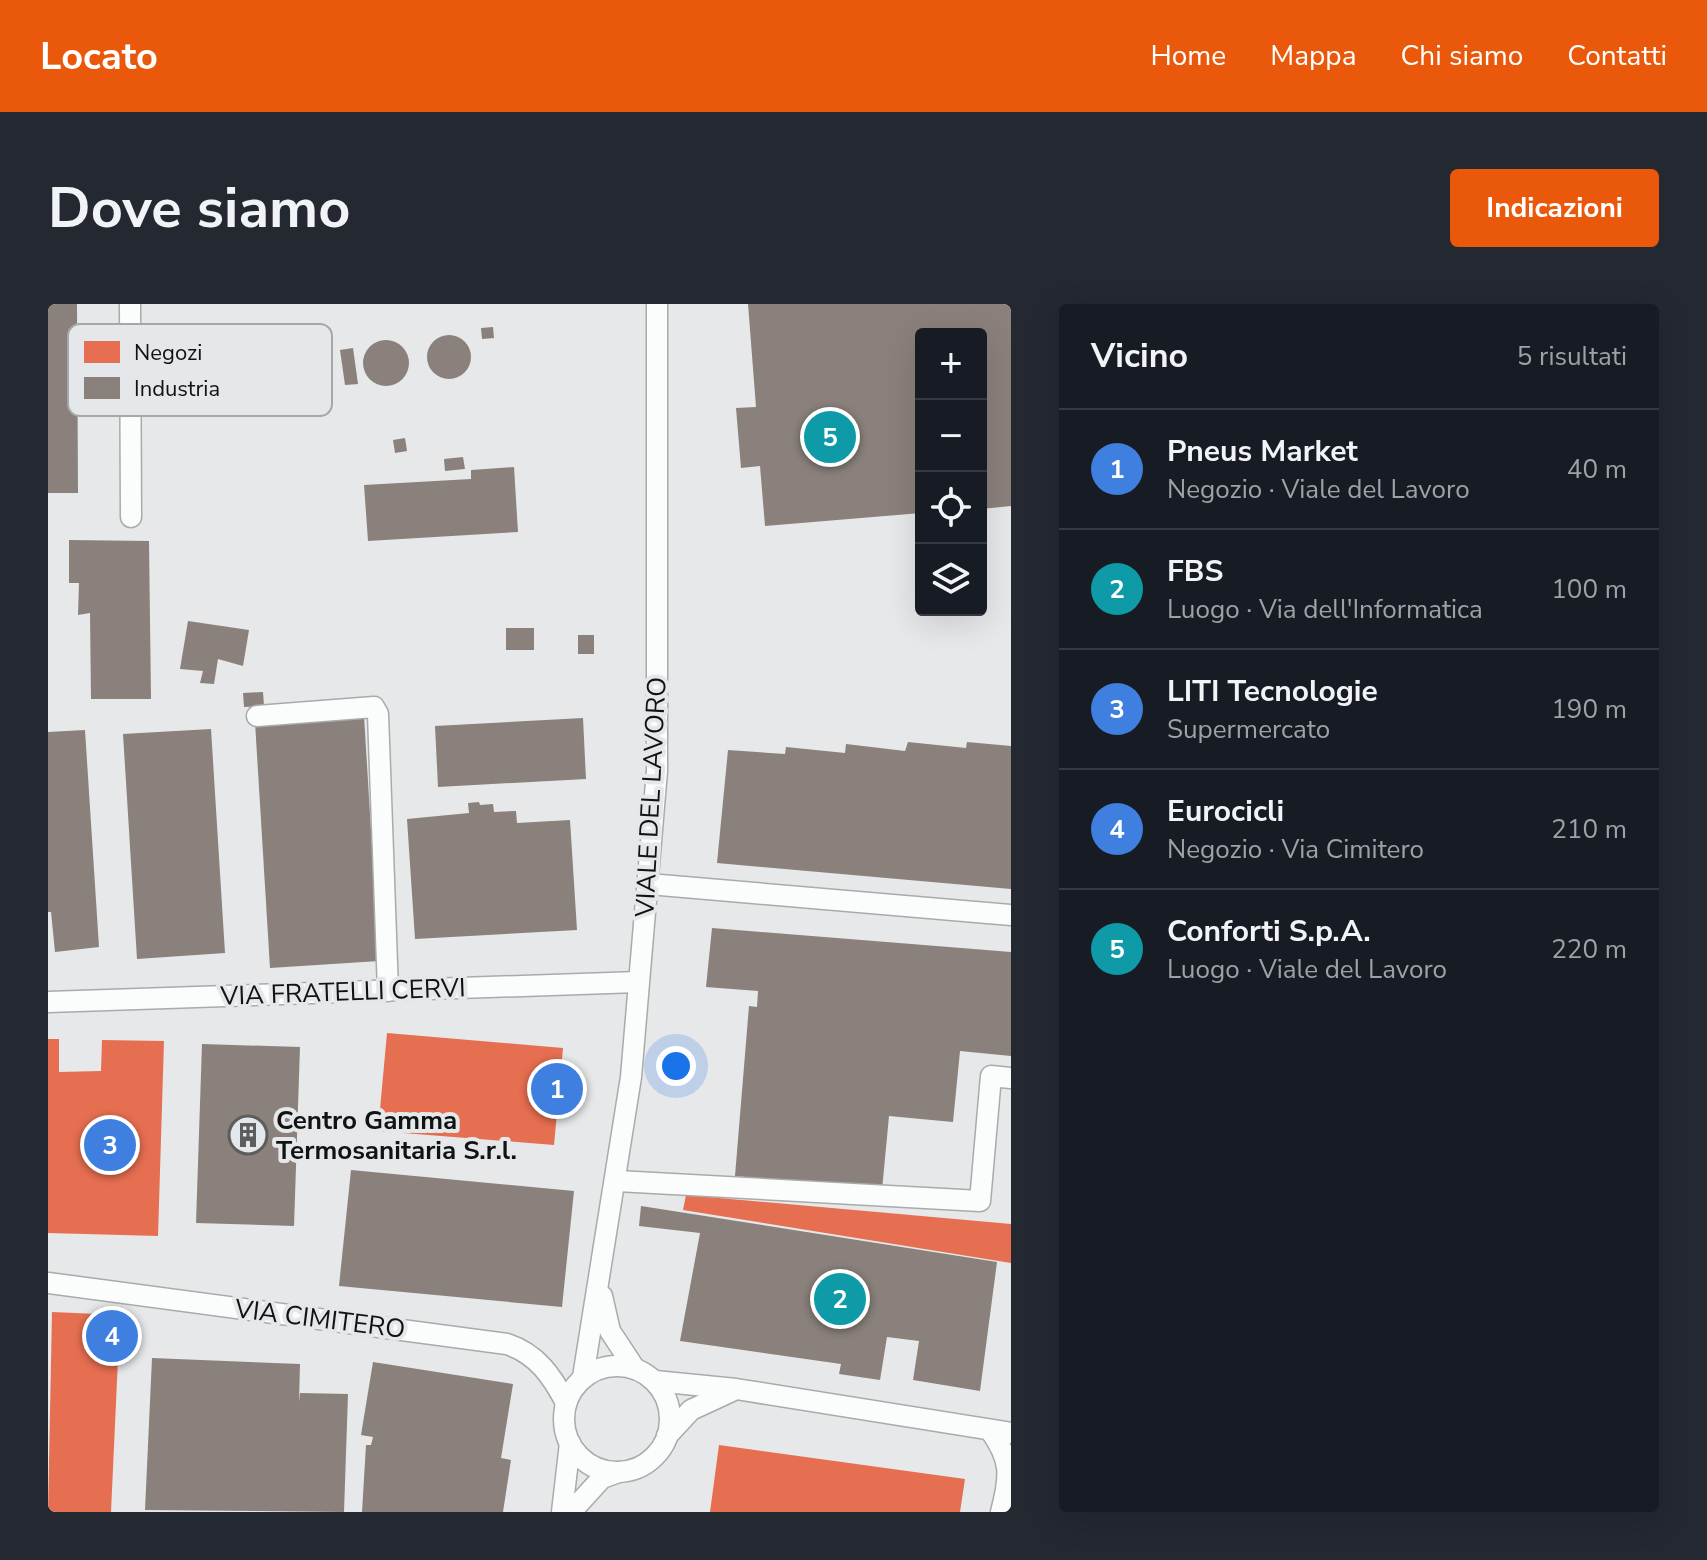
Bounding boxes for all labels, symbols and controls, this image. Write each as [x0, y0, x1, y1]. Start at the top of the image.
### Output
text: Locato [40, 31, 158, 82]
text: Home [1150, 37, 1226, 75]
text: Mappa [1270, 37, 1357, 75]
text: Chi siamo [1401, 37, 1523, 75]
text: Contatti [1567, 37, 1667, 75]
button: Indicazioni [1450, 169, 1659, 247]
text: Dove siamo [48, 170, 350, 247]
legend [68, 324, 332, 416]
map controls [915, 328, 987, 616]
button: + [915, 328, 987, 400]
text: Vicino [1091, 333, 1188, 379]
text: Negozi [134, 338, 202, 368]
text: 5 risultati [1517, 339, 1627, 374]
text: Industria [134, 374, 220, 404]
button: − [915, 400, 987, 472]
pin: 5 [804, 407, 856, 467]
text: Pneus Market [1167, 431, 1358, 472]
text: 1 [1109, 452, 1125, 487]
text: 40 m [1567, 452, 1627, 487]
button: locate [915, 472, 987, 544]
text: Negozio · Viale del Lavoro [1167, 472, 1470, 507]
button: layers [915, 544, 987, 616]
text: FBS [1167, 551, 1223, 592]
text: 2 [1109, 572, 1125, 607]
text: 100 m [1551, 572, 1627, 607]
text: Luogo · Via dell'Informatica [1167, 592, 1483, 627]
text: LITI Tecnologie [1167, 671, 1378, 712]
street label: VIALE DEL LAVORO [627, 676, 675, 919]
text: 3 [1109, 692, 1125, 727]
text: 190 m [1551, 692, 1627, 727]
text: Supermercato [1167, 712, 1330, 747]
text: Eurocicli [1167, 791, 1284, 832]
text: 4 [1109, 812, 1125, 847]
text: 210 m [1551, 812, 1627, 847]
text: Negozio · Via Cimitero [1167, 832, 1424, 867]
text: Conforti S.p.A. [1167, 911, 1371, 952]
text: 5 [1109, 932, 1125, 967]
text: 220 m [1551, 932, 1627, 967]
text: Luogo · Viale del Lavoro [1167, 952, 1447, 987]
street label: VIA FRATELLI CERVI [219, 970, 466, 1014]
your location [656, 1046, 696, 1086]
pin: 1 [531, 1059, 583, 1119]
place label: Centro Gamma Termosanitaria S.r.l. [276, 1103, 517, 1168]
building icon: Centro Gamma Termosanitaria S.r.l. [227, 1114, 269, 1156]
pin: 3 [84, 1115, 136, 1175]
pin: 2 [814, 1269, 866, 1329]
street label: VIA CIMITERO [232, 1291, 407, 1347]
pin: 4 [86, 1306, 138, 1366]

